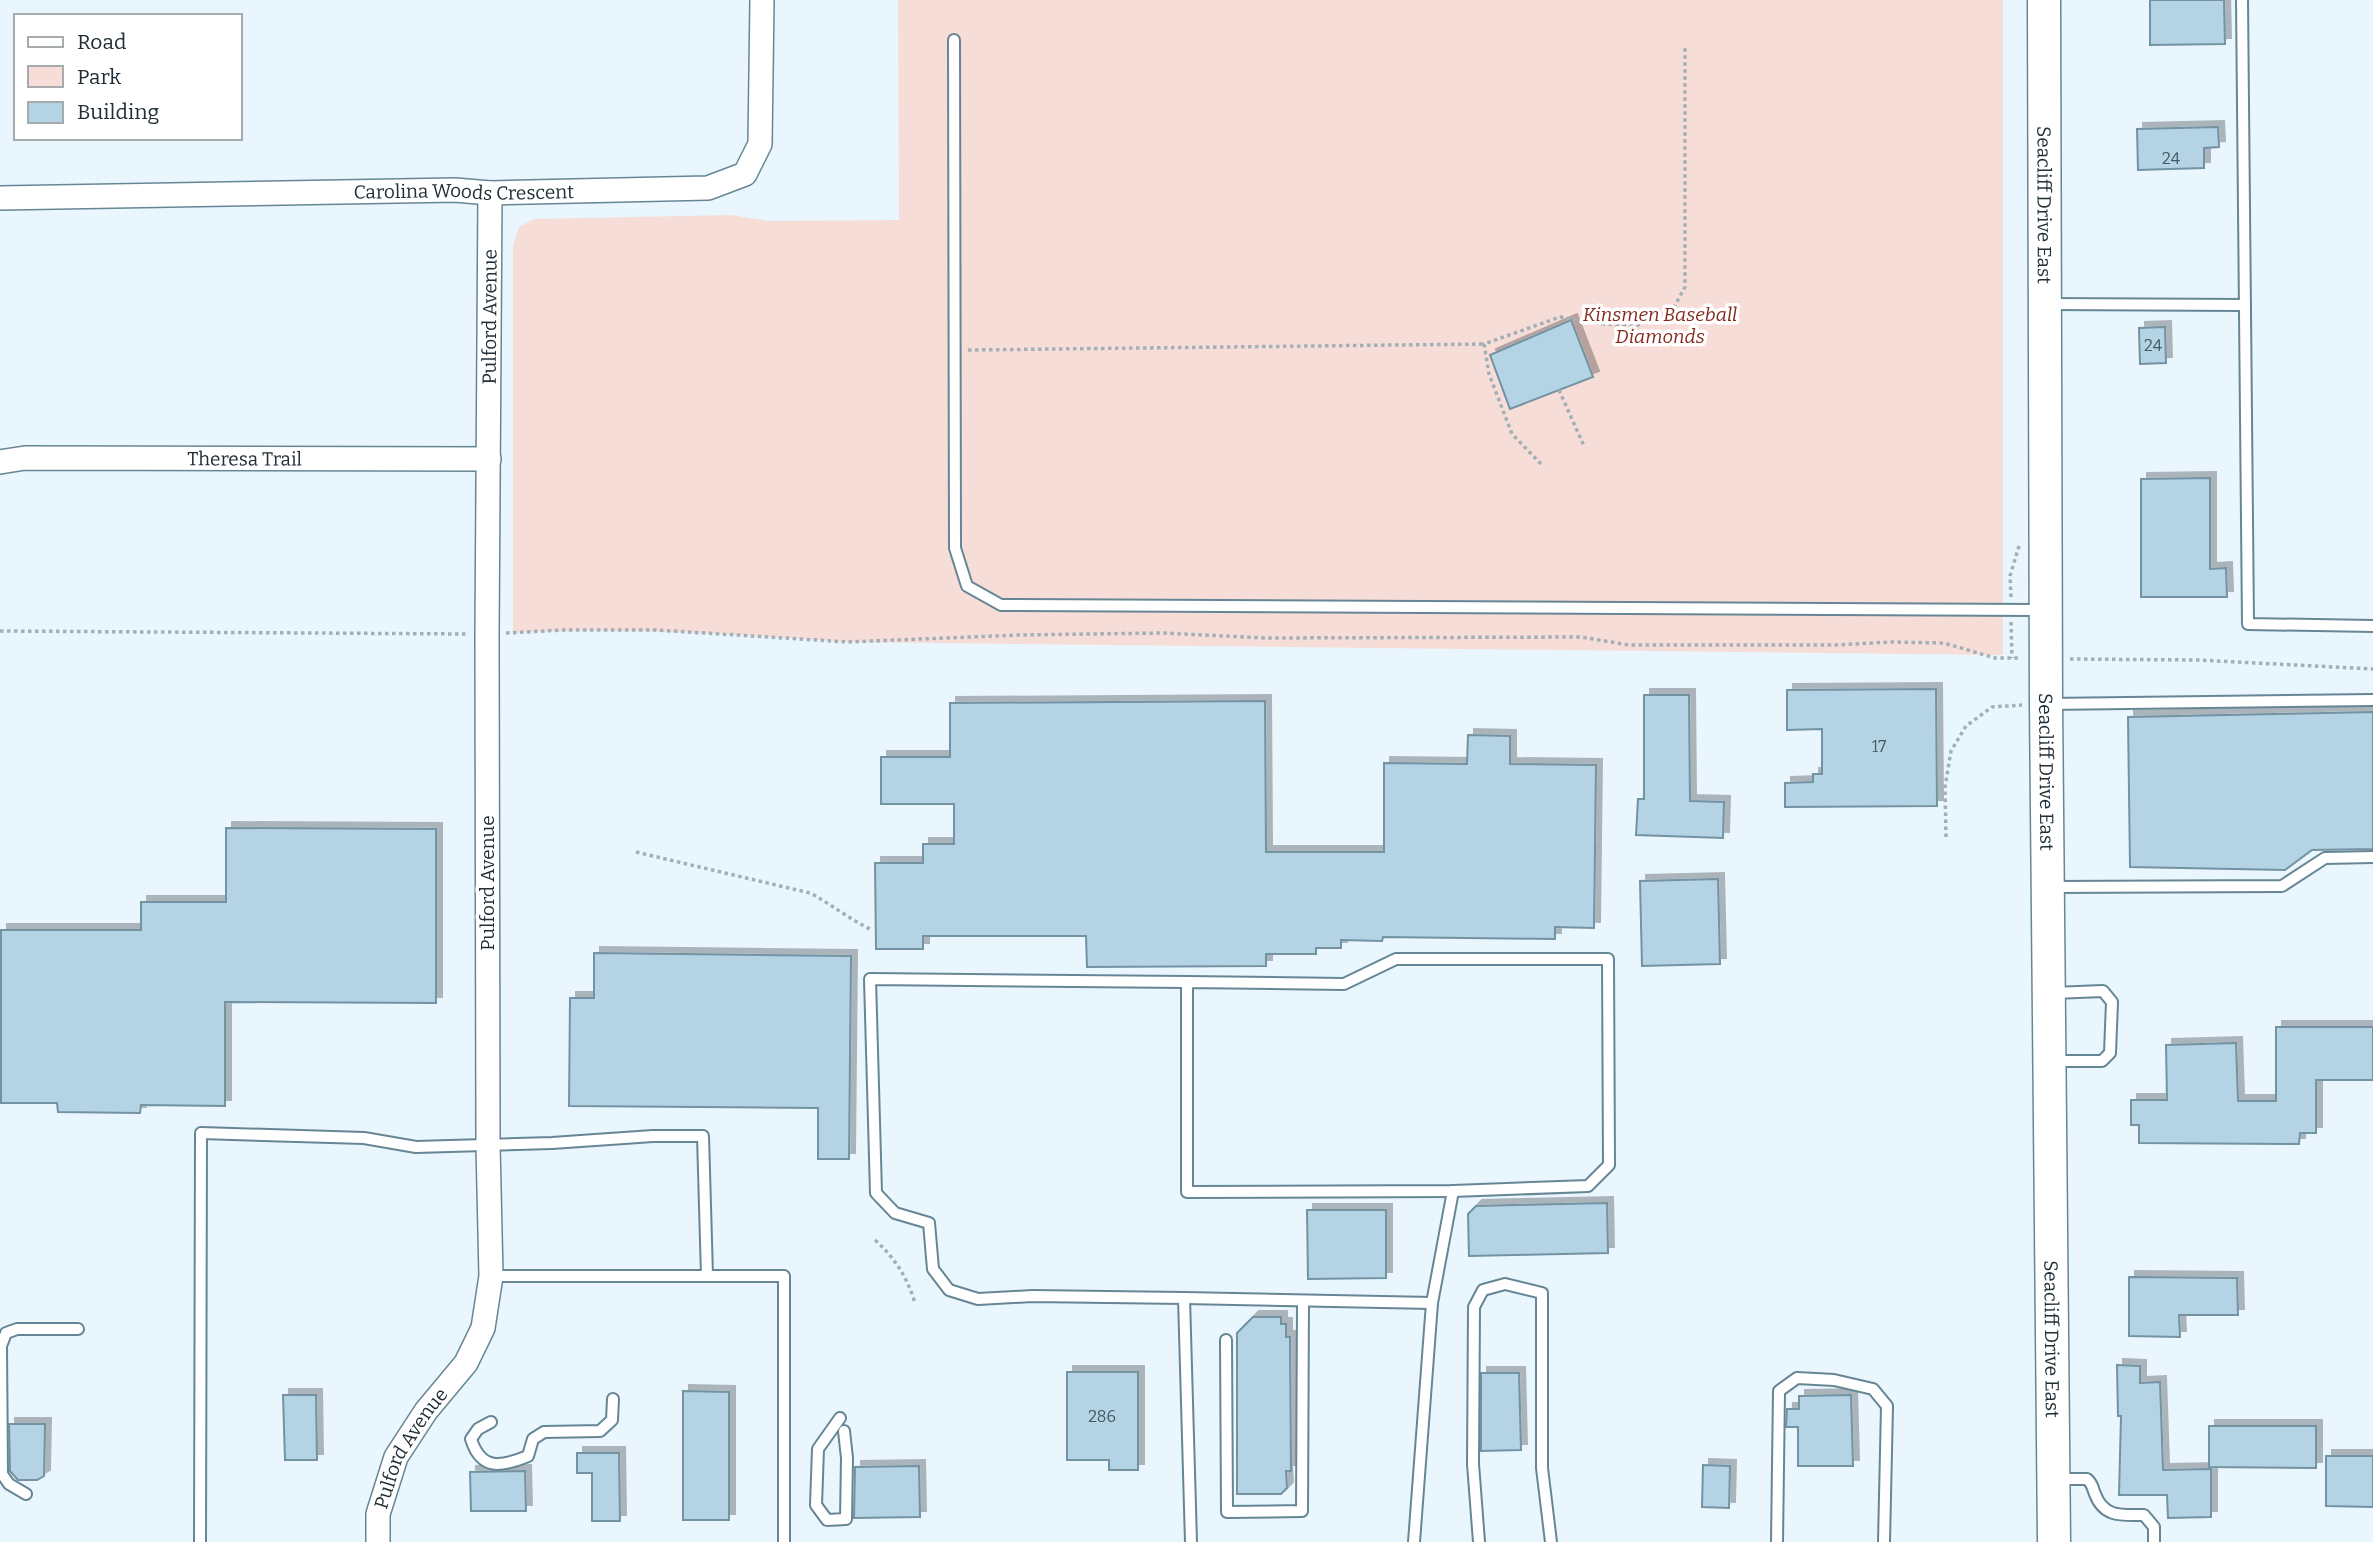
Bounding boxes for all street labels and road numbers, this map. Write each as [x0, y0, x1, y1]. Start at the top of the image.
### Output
street label: Seacliff Drive East [2032, 126, 2056, 284]
street label: Carolina Woods Crescent [353, 179, 574, 205]
street label: Pulford Avenue [478, 249, 502, 385]
street label: Theresa Trail [187, 447, 302, 471]
street label: Seacliff Drive East [2034, 693, 2058, 851]
street label: Pulford Avenue [476, 815, 499, 951]
street label: Seacliff Drive East [2039, 1260, 2064, 1418]
street label: Pulford Avenue [369, 1383, 453, 1512]

